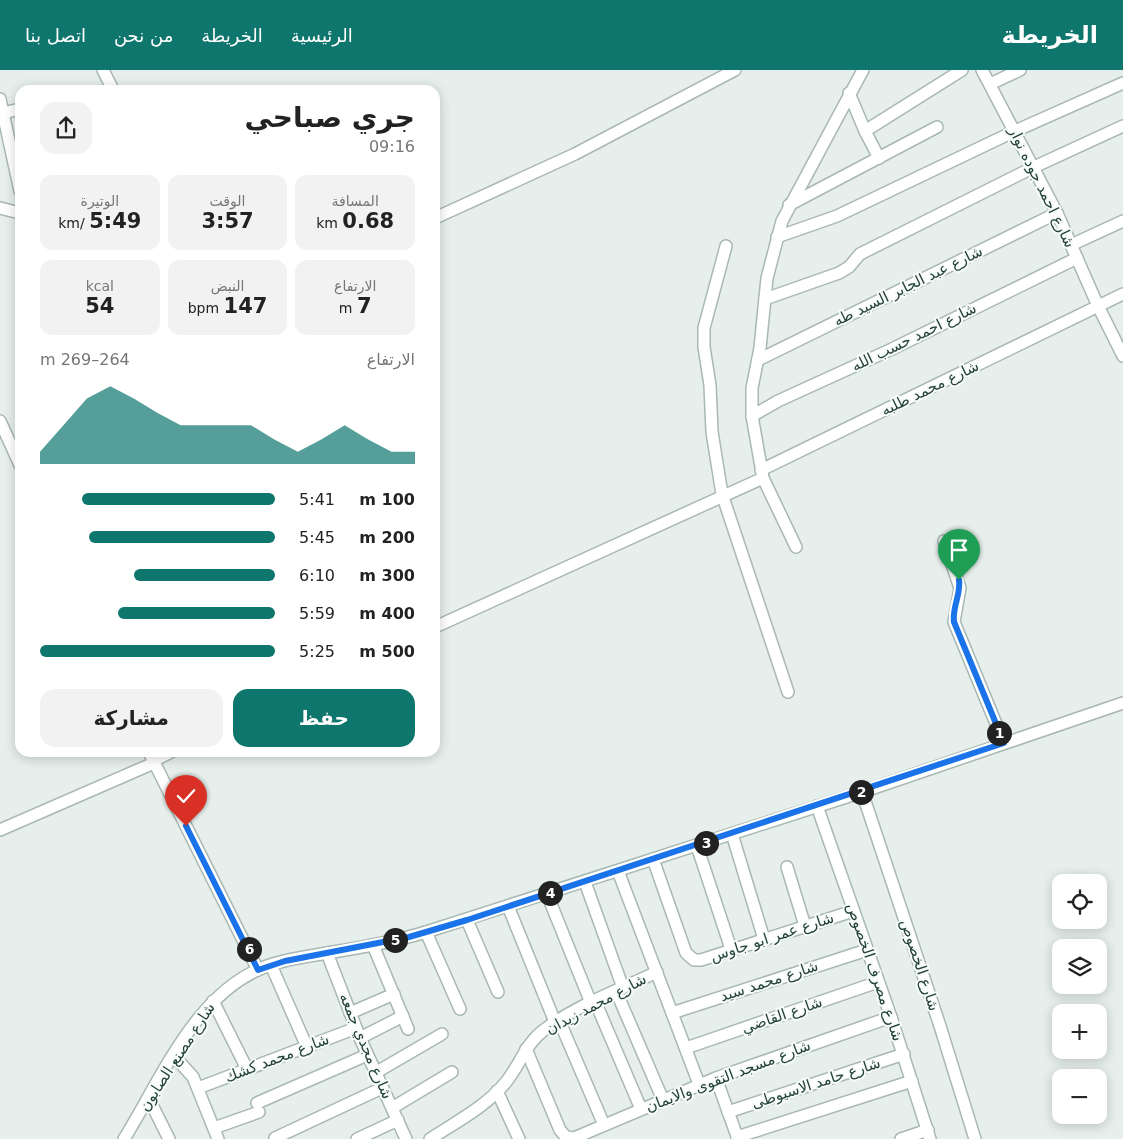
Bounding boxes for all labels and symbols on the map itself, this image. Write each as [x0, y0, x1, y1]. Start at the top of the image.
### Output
street label: شارع احمد جوده نوار [1004, 123, 1079, 251]
street label: شارع عبد الجابر السيد طه [830, 242, 986, 330]
street label: شارع احمد حسب الله [849, 299, 979, 375]
street label: شارع محمد طلبه [878, 357, 982, 419]
pin [938, 529, 980, 580]
pin: 1 [986, 720, 1012, 746]
pin [165, 775, 207, 826]
pin: 2 [848, 780, 874, 804]
pin: 3 [694, 830, 718, 856]
pin: 4 [538, 880, 562, 906]
street label: شارع مصرف الخصوص [843, 900, 907, 1044]
street label: شارع عمر ابو جاوس [708, 909, 836, 965]
street label: شارع الخصوص [897, 917, 943, 1013]
pin: 5 [382, 928, 408, 952]
pin: 6 [236, 936, 262, 962]
street label: شارع محمد سيد [718, 957, 820, 1005]
street label: شارع محمد زيدان [543, 970, 649, 1038]
street label: شارع مجدي جمعه [335, 990, 396, 1102]
street label: شارع القاضي [739, 993, 825, 1038]
street label: شارع مصنع الصابون [135, 999, 219, 1115]
street label: شارع محمد كشك [222, 1030, 332, 1086]
street label: شارع مسجد التقوى والايمان [643, 1036, 813, 1116]
street label: شارع حامد الاسيوطى [749, 1054, 883, 1112]

